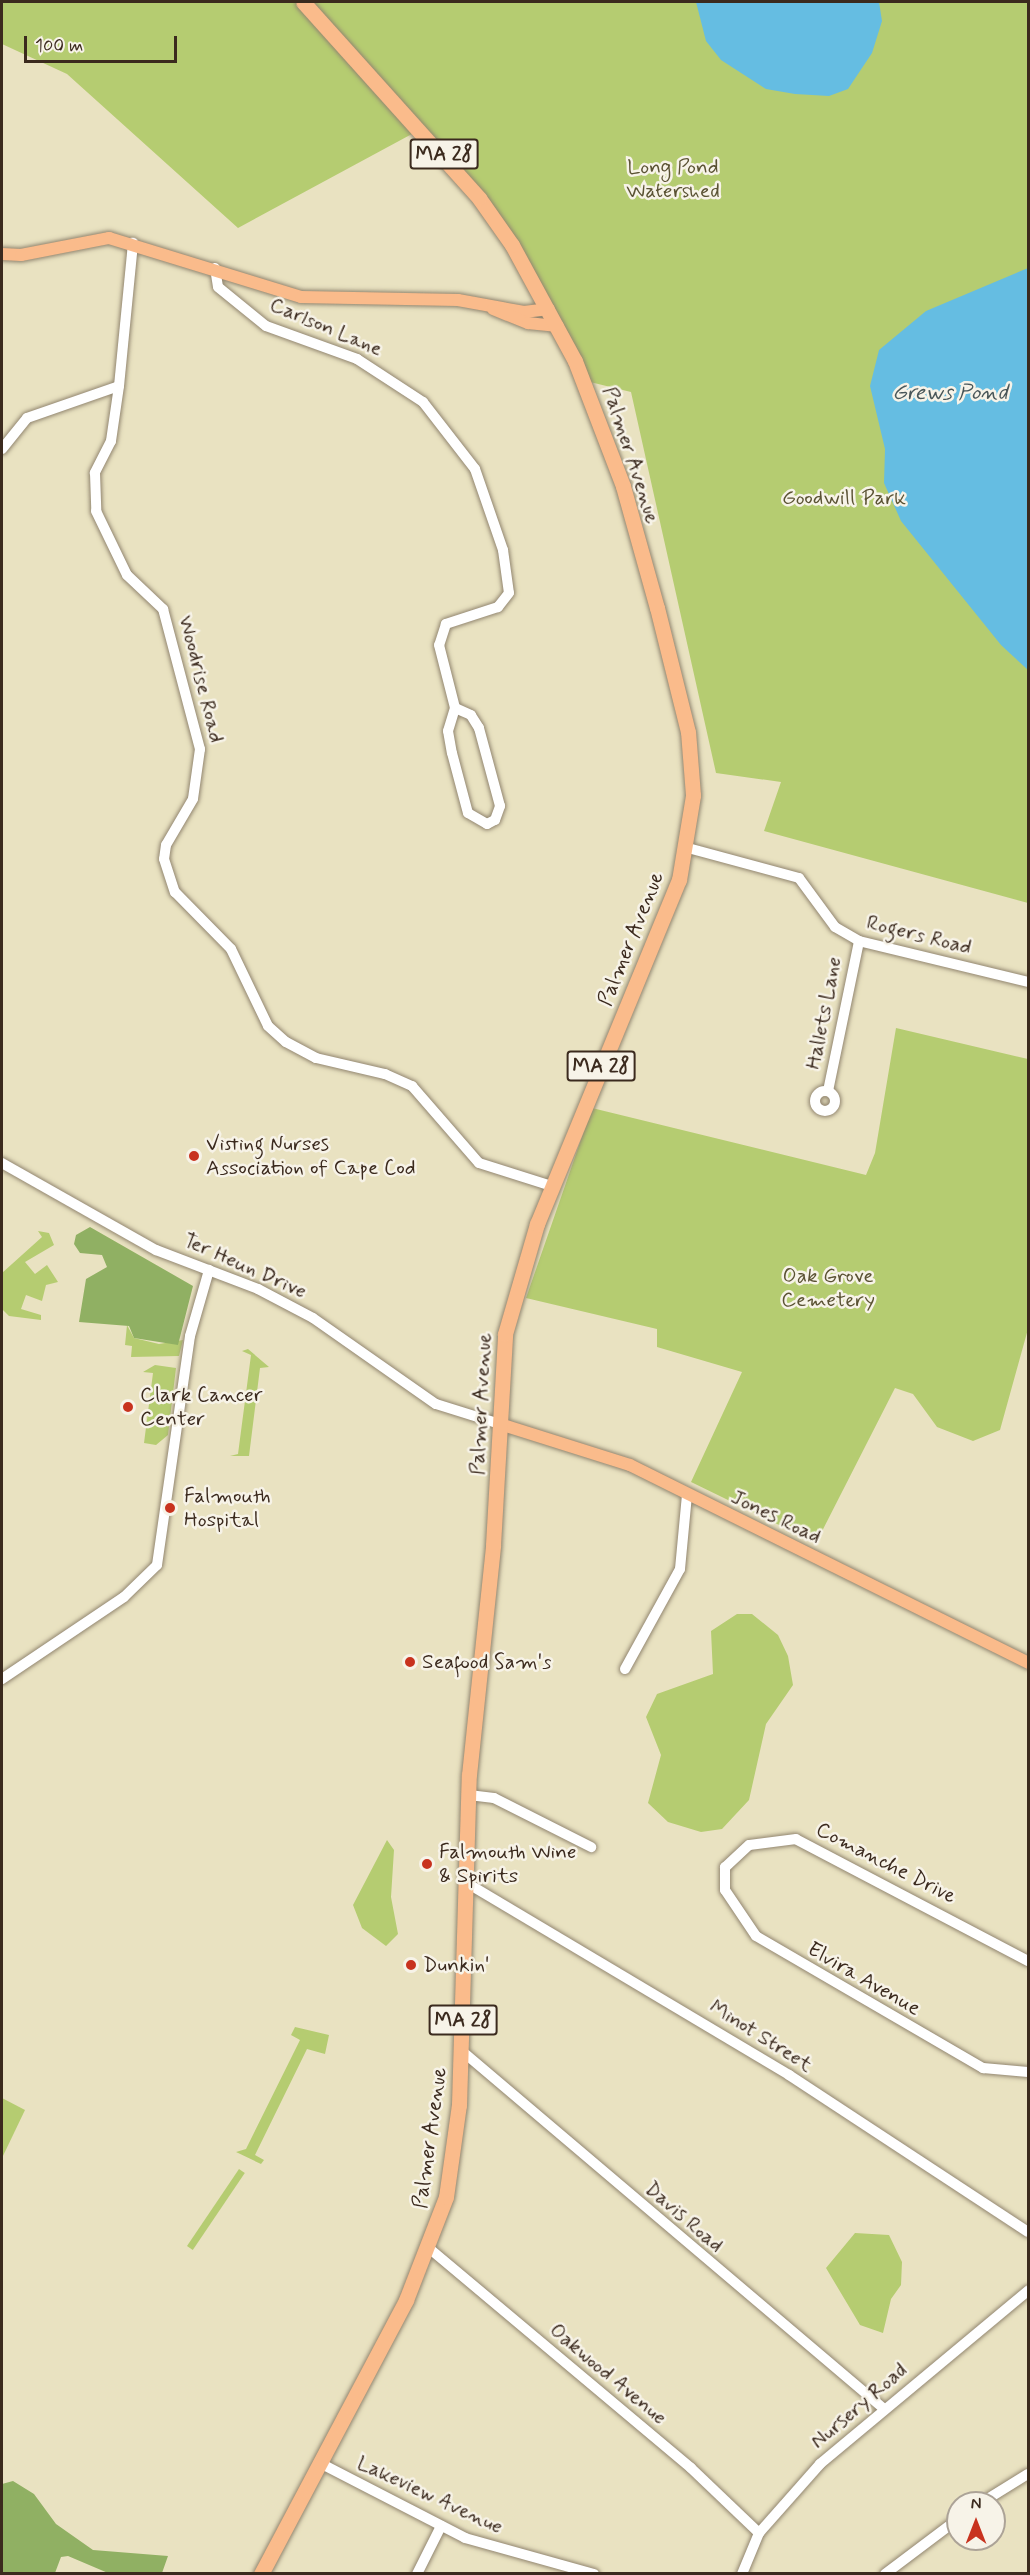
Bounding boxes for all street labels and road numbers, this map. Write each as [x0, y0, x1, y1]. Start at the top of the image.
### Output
road number: MA 28 [410, 137, 478, 171]
street label: Carlson Lane [266, 292, 386, 362]
street label: Palmer Avenue [597, 384, 665, 526]
street label: Woodrise Road [173, 614, 229, 744]
street label: Palmer Avenue [593, 869, 669, 1009]
street label: Rogers Road [864, 910, 974, 960]
street label: Hallets Lane [801, 954, 847, 1072]
road number: MA 28 [566, 1049, 636, 1083]
street label: Ter Heun Drive [181, 1228, 309, 1304]
street label: Palmer Avenue [465, 1333, 497, 1475]
street label: Jones Road [727, 1484, 825, 1550]
street label: Comanche Drive [812, 1817, 960, 1909]
street label: Elvira Avenue [803, 1937, 925, 2021]
street label: Minot Street [705, 1994, 817, 2078]
road number: MA 28 [428, 2003, 498, 2037]
street label: Palmer Avenue [408, 2067, 452, 2209]
street label: Davis Road [639, 2176, 729, 2258]
street label: Oakwood Avenue [543, 2317, 673, 2431]
street label: Nursery Road [806, 2358, 912, 2454]
street label: Lakeview Avenue [354, 2451, 506, 2539]

